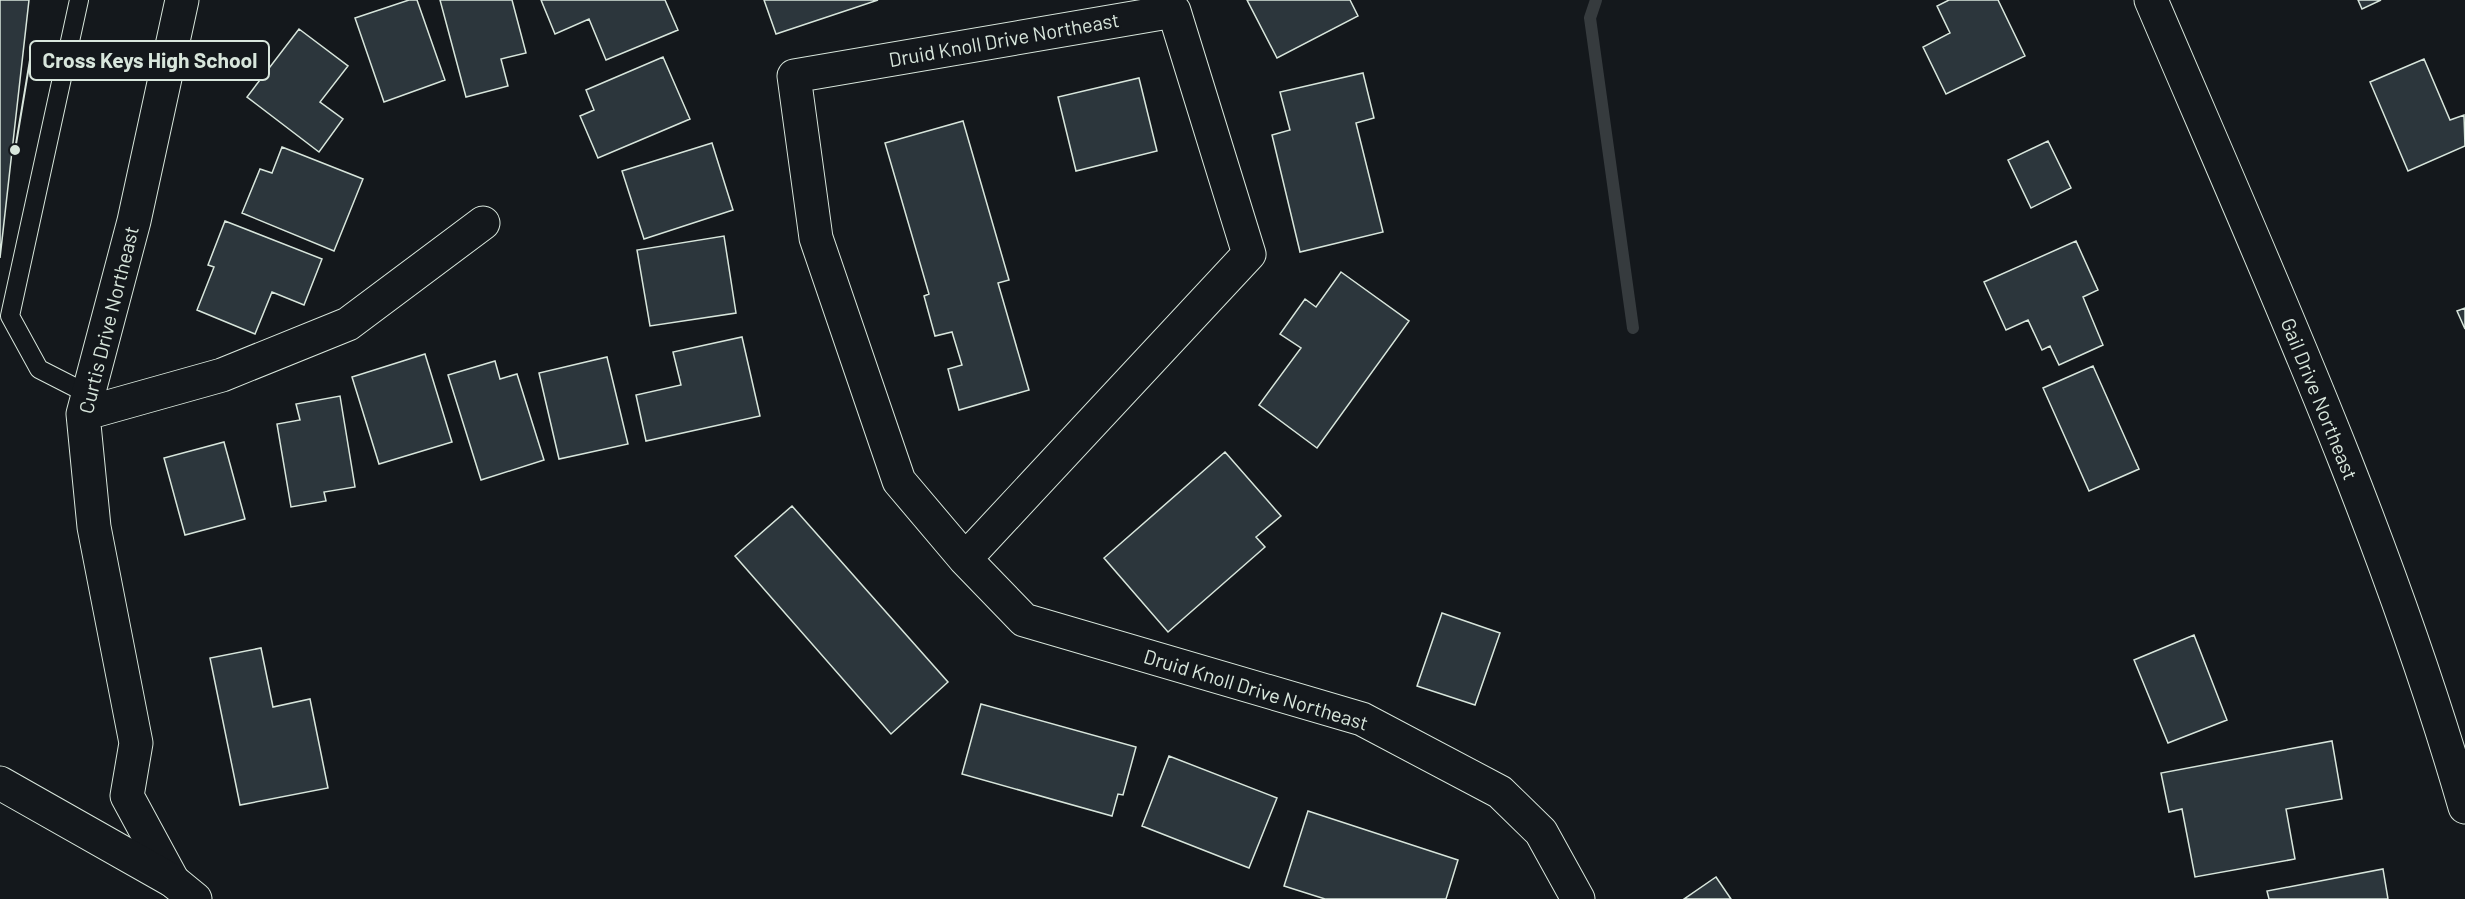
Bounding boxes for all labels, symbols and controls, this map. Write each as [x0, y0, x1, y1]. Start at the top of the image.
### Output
street label: Druid Knoll Drive Northeast [887, 7, 1121, 71]
callout: Cross Keys High School [30, 41, 269, 80]
text: Cross Keys High School [43, 47, 257, 72]
street label: Curtis Drive Northeast [73, 223, 143, 416]
street label: Gail Drive Northeast [2277, 314, 2363, 483]
street label: Druid Knoll Drive Northeast [1141, 643, 1371, 735]

